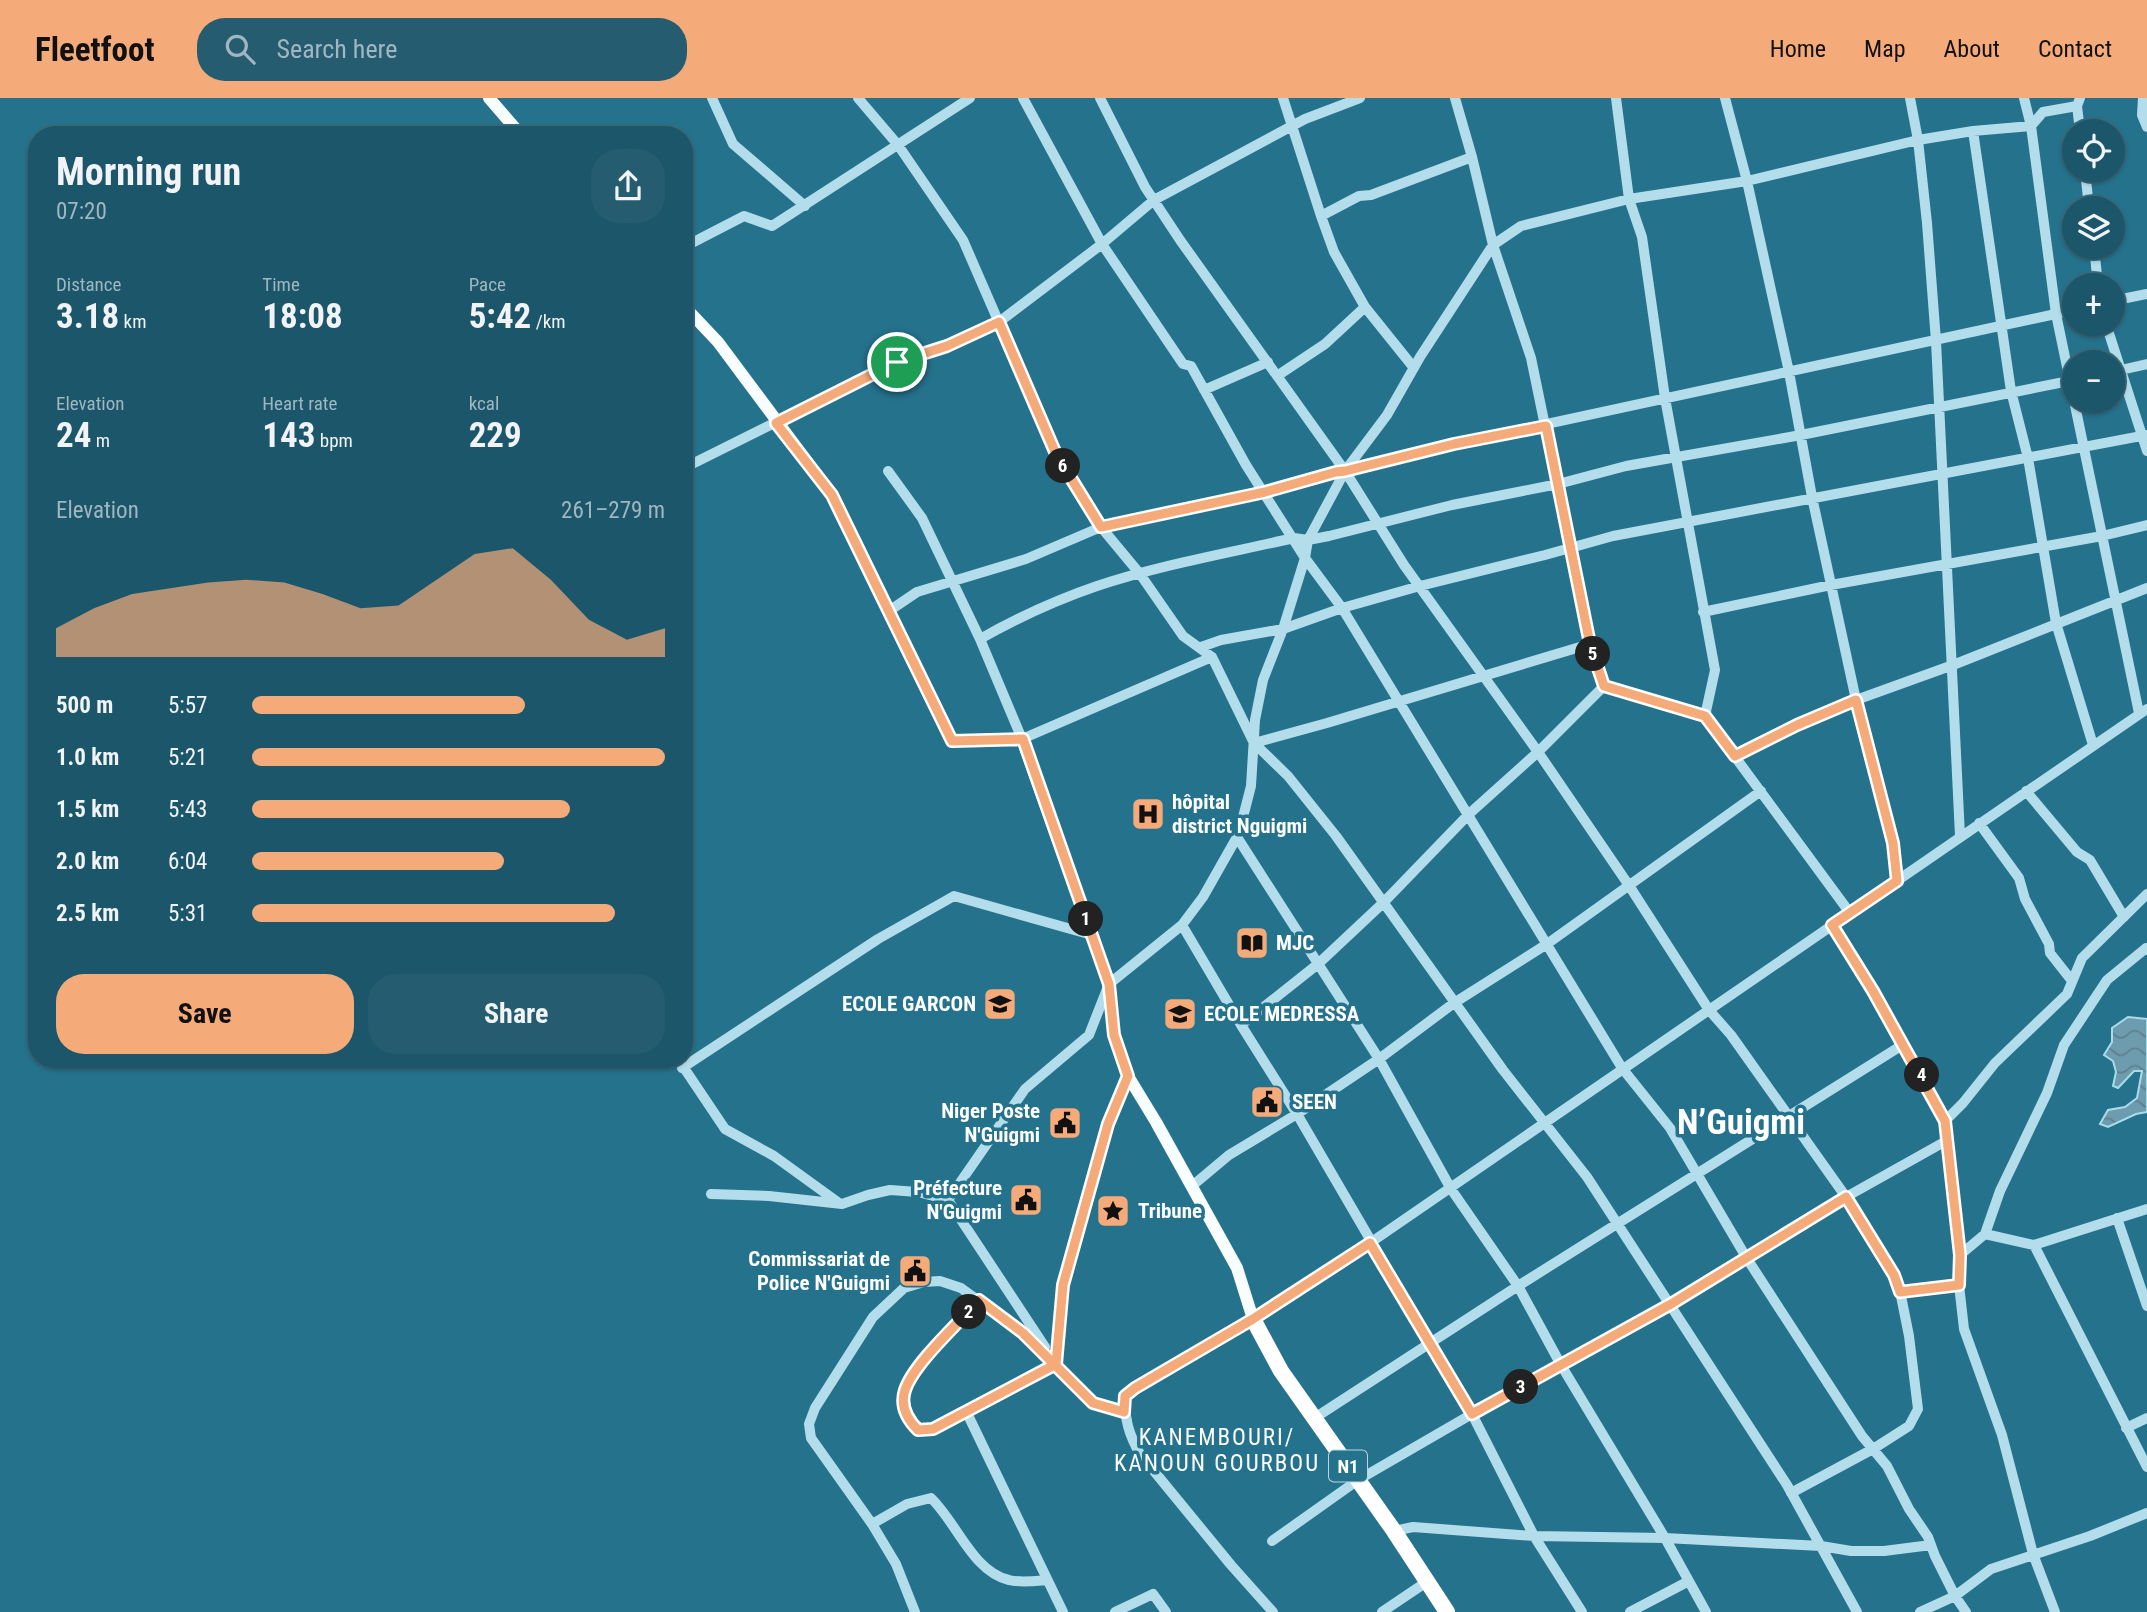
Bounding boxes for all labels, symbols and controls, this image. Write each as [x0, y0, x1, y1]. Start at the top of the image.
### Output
search box [197, 18, 687, 81]
text: Fleetfoot [35, 30, 155, 69]
icon: search [221, 30, 259, 68]
text: Search here [277, 34, 397, 64]
text: Home [1770, 35, 1826, 63]
text: Map [1864, 35, 1906, 63]
text: About [1944, 35, 2000, 63]
text: Contact [2038, 35, 2112, 63]
map controls [2062, 119, 2125, 413]
button: locate [2062, 119, 2125, 182]
button: share [591, 149, 665, 223]
text: Morning run [56, 150, 241, 194]
button: layers [2062, 196, 2125, 259]
text: 07:20 [56, 198, 107, 225]
text: Distance [56, 273, 121, 296]
text: Time [262, 273, 300, 296]
text: Pace [469, 273, 506, 296]
button: + [2062, 273, 2125, 336]
text: 3.18 [56, 296, 119, 337]
text: 18:08 [262, 296, 343, 337]
text: 5:42 [469, 296, 531, 337]
text: km [119, 310, 146, 333]
text: /km [531, 310, 566, 333]
pin [867, 332, 927, 392]
icon: arrive [878, 343, 916, 381]
button: − [2062, 350, 2125, 413]
text: Elevation [56, 392, 124, 415]
text: Heart rate [262, 392, 337, 415]
text: kcal [469, 392, 499, 415]
text: 24 [56, 415, 91, 456]
text: 143 [262, 415, 315, 456]
text: 229 [469, 415, 522, 456]
text: m [91, 429, 110, 452]
text: bpm [315, 429, 353, 452]
pin: 6 [1046, 448, 1080, 484]
text: 6 [1058, 454, 1067, 477]
text: Elevation [56, 497, 139, 524]
text: 261–279 m [561, 497, 665, 524]
pin: 5 [1576, 636, 1610, 672]
text: 5 [1588, 642, 1597, 665]
text: 500 m [56, 692, 113, 719]
text: 5:57 [168, 692, 207, 719]
text: 1.0 km [56, 744, 119, 771]
text: 5:21 [168, 744, 207, 771]
place label: hôpital district Nguigmi [1172, 790, 1307, 838]
hospital icon: hôpital district Nguigmi [1129, 795, 1167, 833]
text: 1.5 km [56, 796, 119, 823]
text: 5:43 [168, 796, 207, 823]
text: 2.0 km [56, 848, 119, 875]
text: 6:04 [168, 848, 207, 875]
text: 2.5 km [56, 900, 119, 927]
text: 5:31 [168, 900, 207, 927]
pin: 1 [1068, 902, 1104, 936]
text: 1 [1081, 907, 1090, 930]
library icon: MJC [1233, 924, 1271, 962]
place label: MJC [1276, 931, 1314, 955]
button: Save [56, 974, 354, 1054]
button: Share [368, 974, 665, 1054]
school or university icon: ECOLE GARCON [981, 985, 1019, 1023]
place label: ECOLE GARCON [842, 992, 976, 1016]
school or university icon: ECOLE MEDRESSA [1161, 995, 1199, 1033]
place label: ECOLE MEDRESSA [1204, 1002, 1360, 1026]
pin: 4 [1904, 1058, 1940, 1093]
text: 4 [1917, 1063, 1926, 1086]
public building icon: SEEN [1248, 1083, 1286, 1121]
place label: SEEN [1292, 1090, 1337, 1114]
place label: Niger Poste N'Guigmi [941, 1099, 1040, 1147]
district label: N’Guigmi [1677, 1102, 1805, 1143]
public building icon: Niger Poste N'Guigmi [1046, 1104, 1084, 1142]
place label: Préfecture N'Guigmi [913, 1176, 1002, 1224]
public building icon: Préfecture N'Guigmi [1007, 1181, 1045, 1219]
place icon: Tribune [1094, 1192, 1132, 1230]
place label: Tribune [1138, 1199, 1202, 1223]
place label: Commissariat de Police N'Guigmi [748, 1247, 890, 1295]
public building icon: Commissariat de Police N'Guigmi [896, 1252, 934, 1290]
pin: 2 [951, 1294, 986, 1330]
text: 2 [964, 1300, 973, 1323]
pin: 3 [1504, 1370, 1538, 1404]
text: 3 [1516, 1375, 1525, 1398]
district label: KANEMBOURI/ KANOUN GOURBOU [1114, 1424, 1320, 1477]
road number: N1 [1329, 1450, 1367, 1482]

